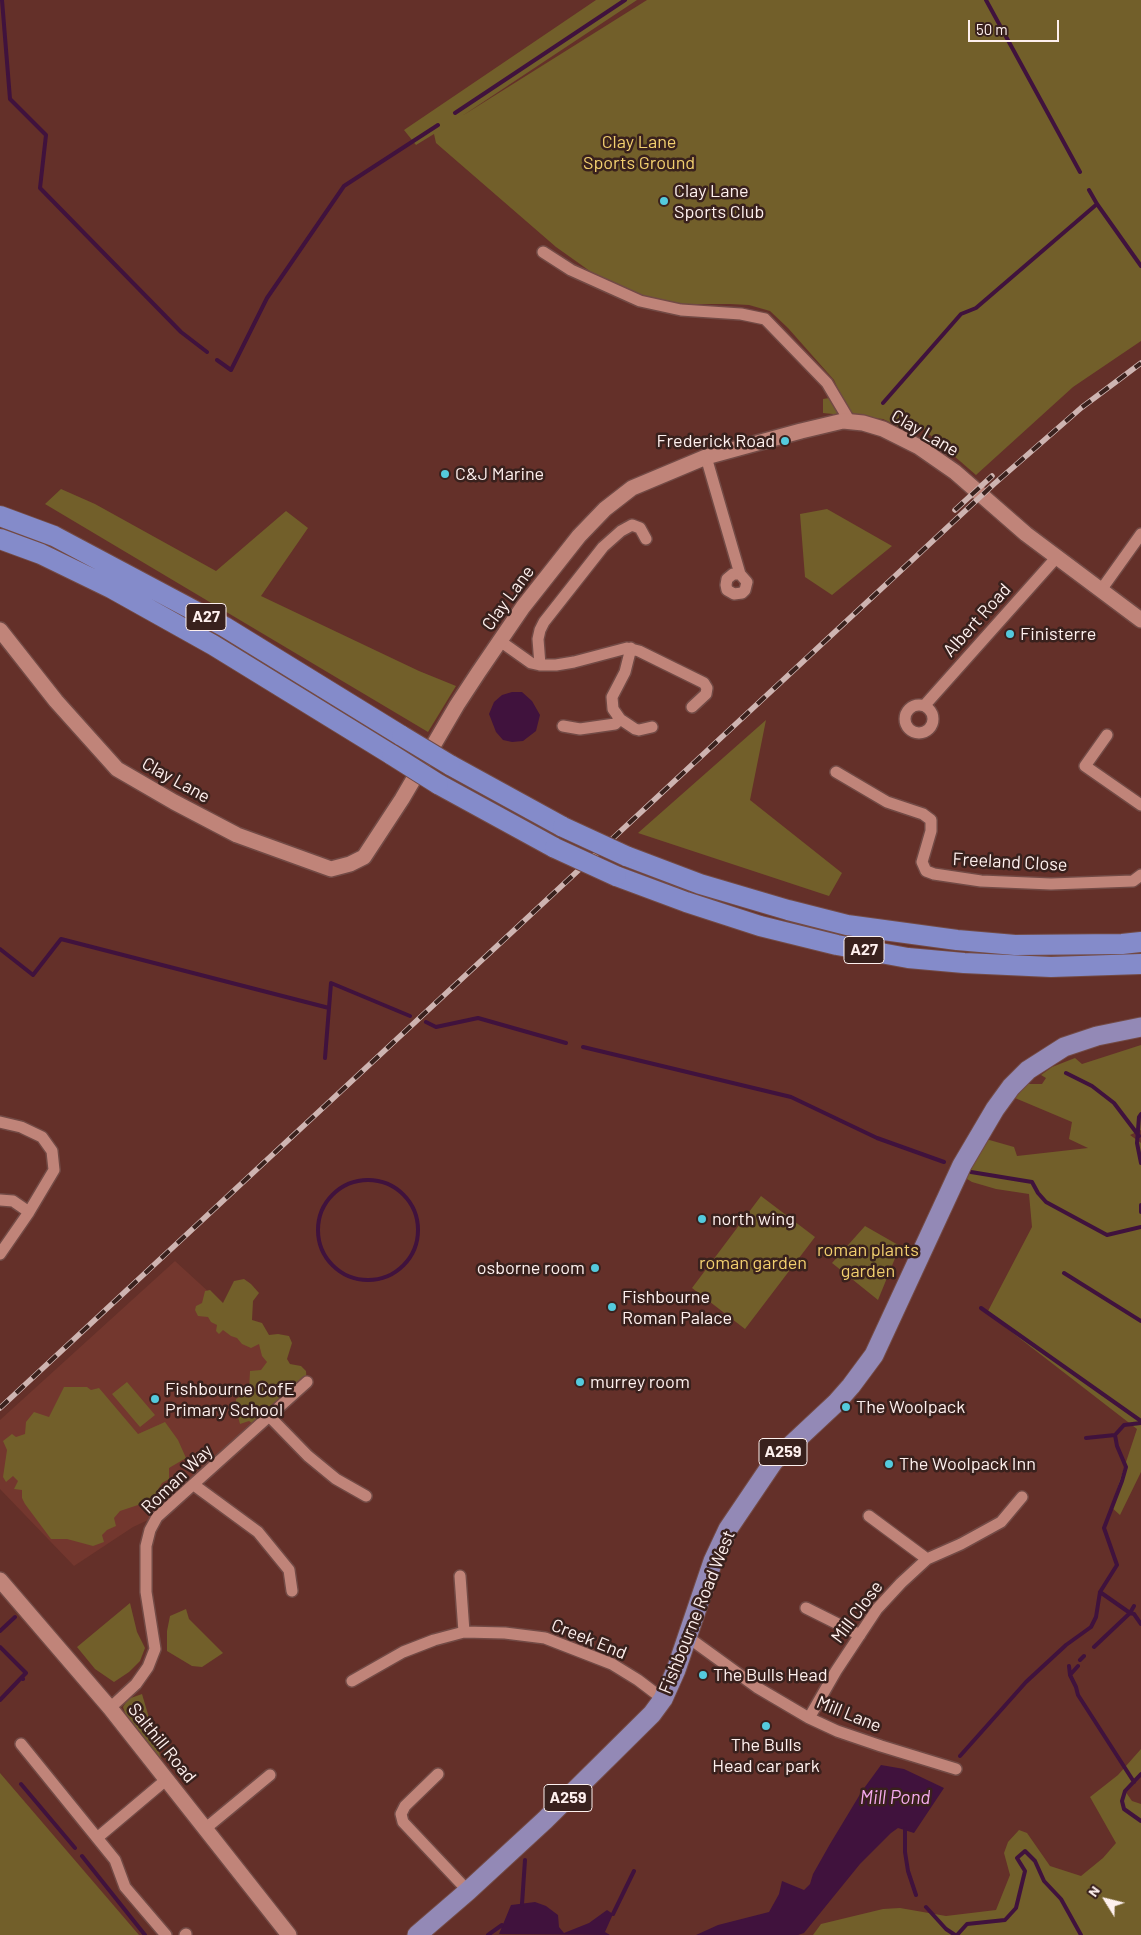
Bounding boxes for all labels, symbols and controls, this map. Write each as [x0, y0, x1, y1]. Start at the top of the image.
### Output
scale bar [971, 10, 1062, 42]
text: 50 m [976, 20, 1008, 38]
park label: Clay Lane Sports Ground [583, 131, 695, 173]
place label: Clay Lane Sports Club [674, 180, 764, 222]
marker: Clay Lane Sports Club [658, 195, 670, 207]
street label: Clay Lane [887, 405, 963, 461]
place label: Frederick Road [657, 430, 775, 452]
marker: Frederick Road [779, 435, 791, 447]
place label: C&J Marine [455, 463, 544, 485]
marker: C&J Marine [439, 468, 451, 480]
street label: Clay Lane [477, 561, 539, 635]
street label: Albert Road [938, 579, 1016, 661]
road number: A27 [186, 604, 226, 630]
place label: Finisterre [1020, 623, 1096, 645]
marker: Finisterre [1004, 628, 1016, 640]
street label: Clay Lane [138, 752, 214, 808]
street label: Freeland Close [952, 848, 1068, 876]
road number: A27 [844, 936, 884, 964]
place label: north wing [712, 1208, 795, 1230]
marker: north wing [696, 1213, 708, 1225]
park label: roman plants garden [817, 1239, 919, 1282]
park label: roman garden [699, 1252, 807, 1274]
place label: osborne room [477, 1257, 585, 1279]
marker: osborne room [589, 1262, 601, 1274]
place label: Fishbourne Roman Palace [622, 1286, 732, 1328]
marker: Fishbourne Roman Palace [606, 1301, 618, 1313]
place label: murrey room [590, 1371, 690, 1393]
marker: murrey room [574, 1376, 586, 1388]
place label: Fishbourne CofE Primary School [165, 1378, 295, 1420]
marker: Fishbourne CofE Primary School [149, 1393, 161, 1405]
place label: The Woolpack [856, 1396, 965, 1418]
marker: The Woolpack [840, 1401, 852, 1413]
road number: A259 [759, 1438, 807, 1465]
street label: Roman Way [137, 1440, 217, 1518]
place label: The Woolpack Inn [899, 1453, 1036, 1475]
marker: The Woolpack Inn [883, 1458, 895, 1470]
street label: Fishbourne Road West [654, 1527, 740, 1697]
street label: Mill Close [827, 1577, 887, 1647]
street label: Creek End [548, 1614, 630, 1664]
place label: The Bulls Head [713, 1664, 828, 1686]
marker: The Bulls Head [697, 1669, 709, 1681]
street label: Mill Lane [813, 1691, 885, 1737]
street label: Salthill Road [123, 1699, 201, 1787]
marker: The Bulls Head car park [760, 1720, 772, 1732]
place label: The Bulls Head car park [712, 1734, 820, 1776]
road number: A259 [544, 1785, 592, 1812]
water label: Mill Pond [860, 1787, 930, 1809]
north arrow [1081, 1875, 1131, 1925]
text: N [1084, 1882, 1103, 1900]

